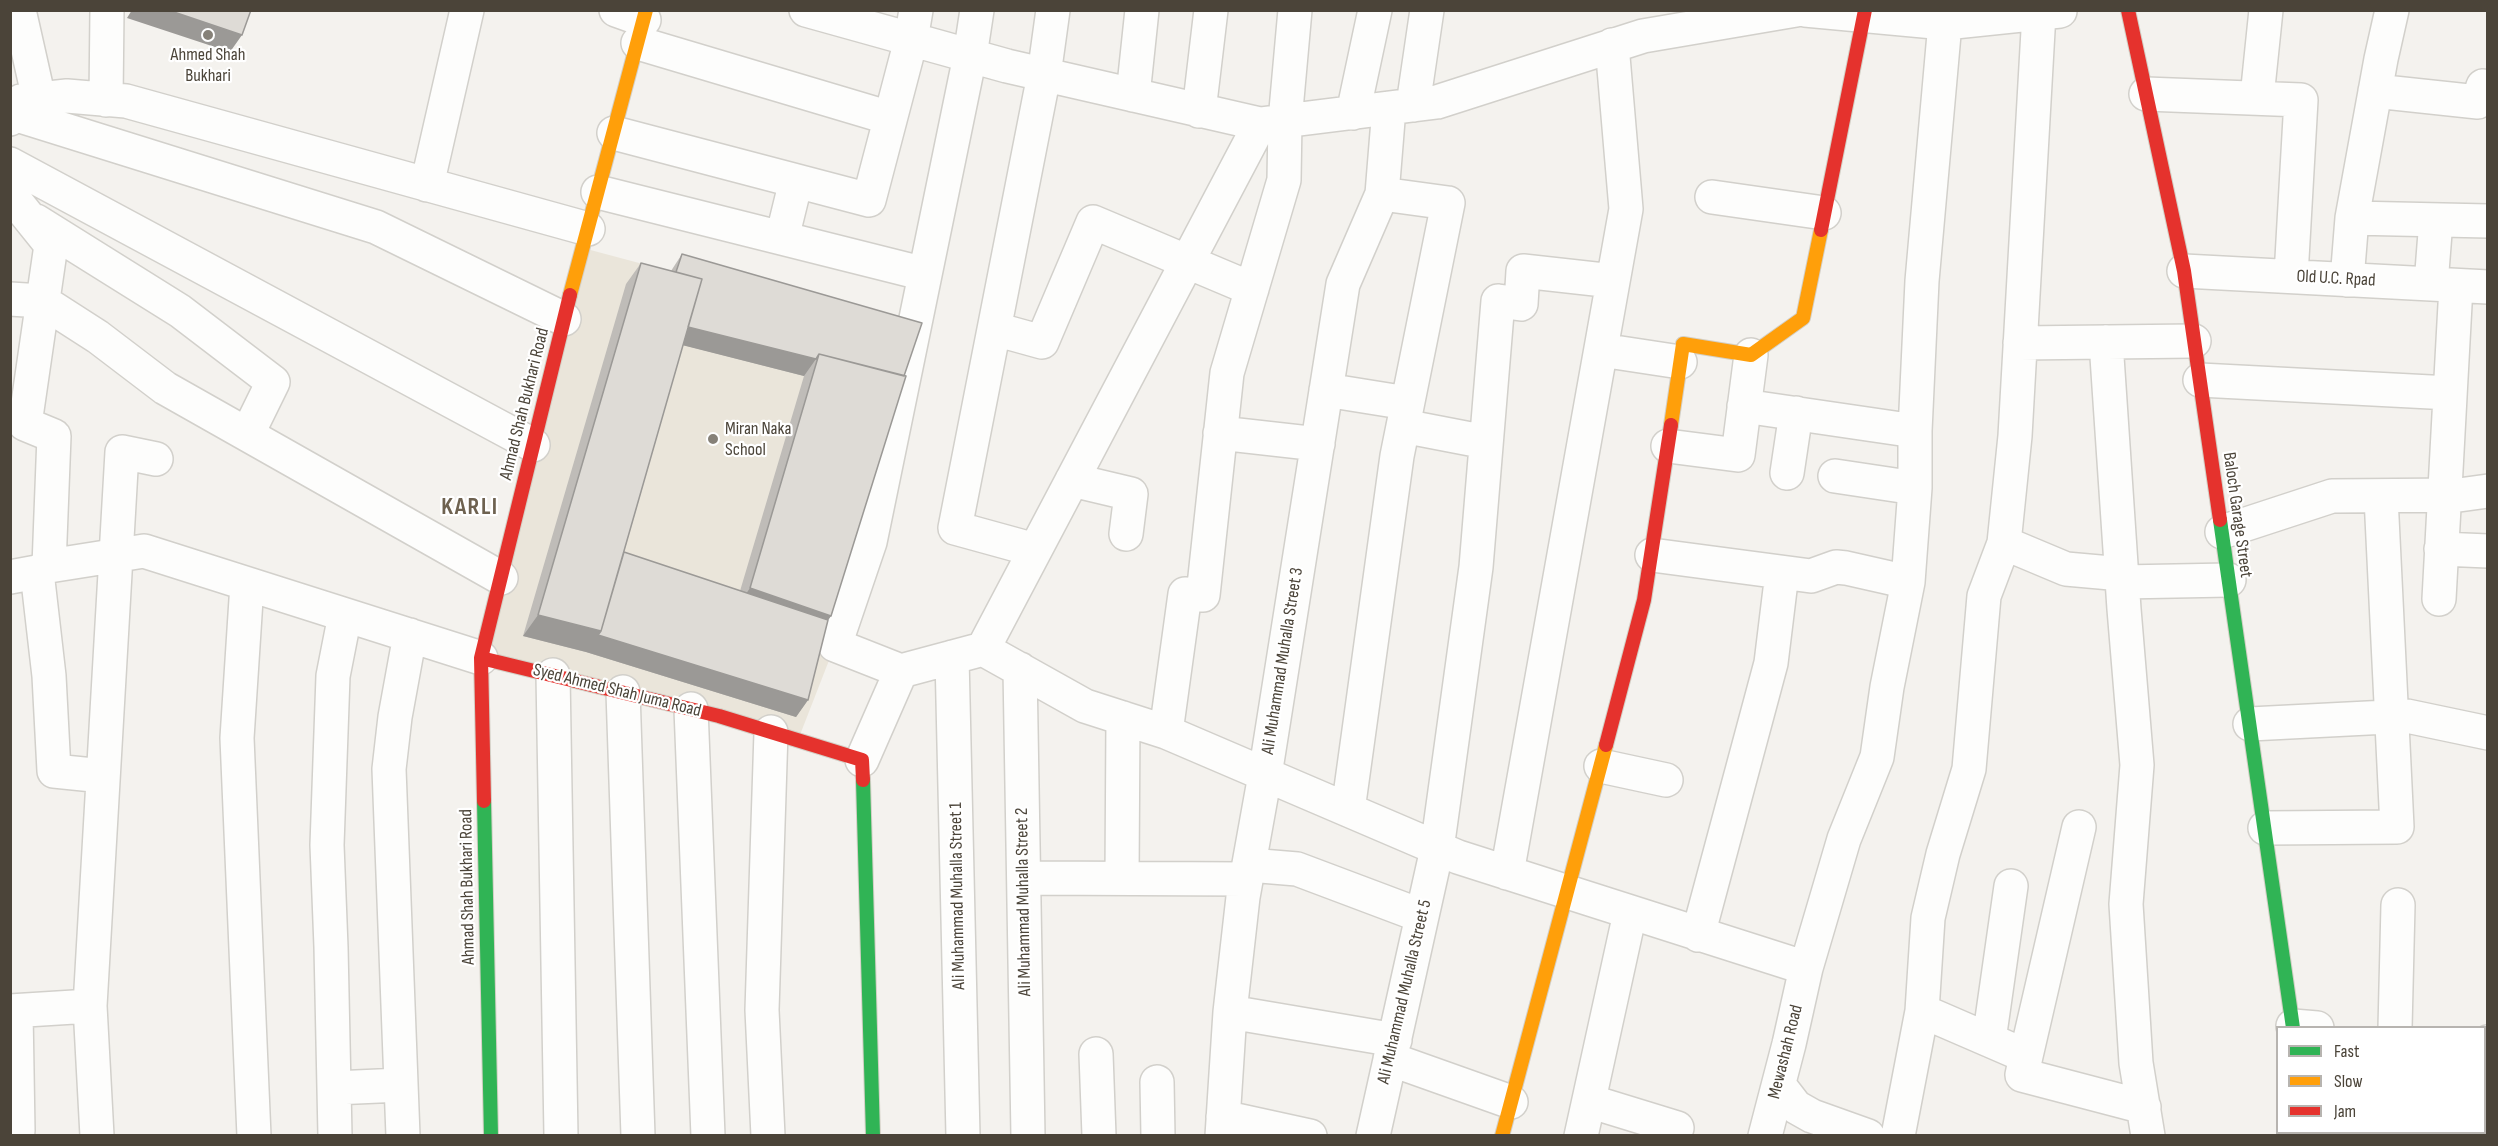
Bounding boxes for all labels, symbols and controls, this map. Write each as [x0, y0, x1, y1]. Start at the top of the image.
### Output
marker: Ahmed Shah Bukhari [201, 28, 215, 42]
place label: Ahmed Shah Bukhari [171, 44, 245, 86]
street label: Old U.C. Rpad [2296, 266, 2376, 292]
street label: Ahmad Shah Bukhari Road [496, 326, 554, 482]
place label: Miran Naka School [725, 418, 791, 460]
marker: Miran Naka School [706, 432, 720, 446]
street label: Baloch Garage Street [2218, 451, 2256, 579]
district label: KARLI [441, 494, 499, 522]
street label: Ali Muhammad Muhalla Street 3 [1258, 566, 1308, 756]
street label: Syed Ahmed Shah Juma Road [531, 660, 703, 722]
street label: Ali Muhammad Muhalla Street 1 [946, 802, 970, 990]
street label: Ali Muhammad Muhalla Street 2 [1012, 807, 1036, 997]
street label: Ahmad Shah Bukhari Road [456, 809, 480, 965]
street label: Ali Muhammad Muhalla Street 5 [1373, 898, 1437, 1086]
street label: Mewashah Road [1764, 1003, 1808, 1101]
legend [2276, 1026, 2486, 1134]
text: Fast [2334, 1041, 2359, 1062]
text: Slow [2334, 1071, 2363, 1092]
text: Jam [2334, 1101, 2356, 1122]

